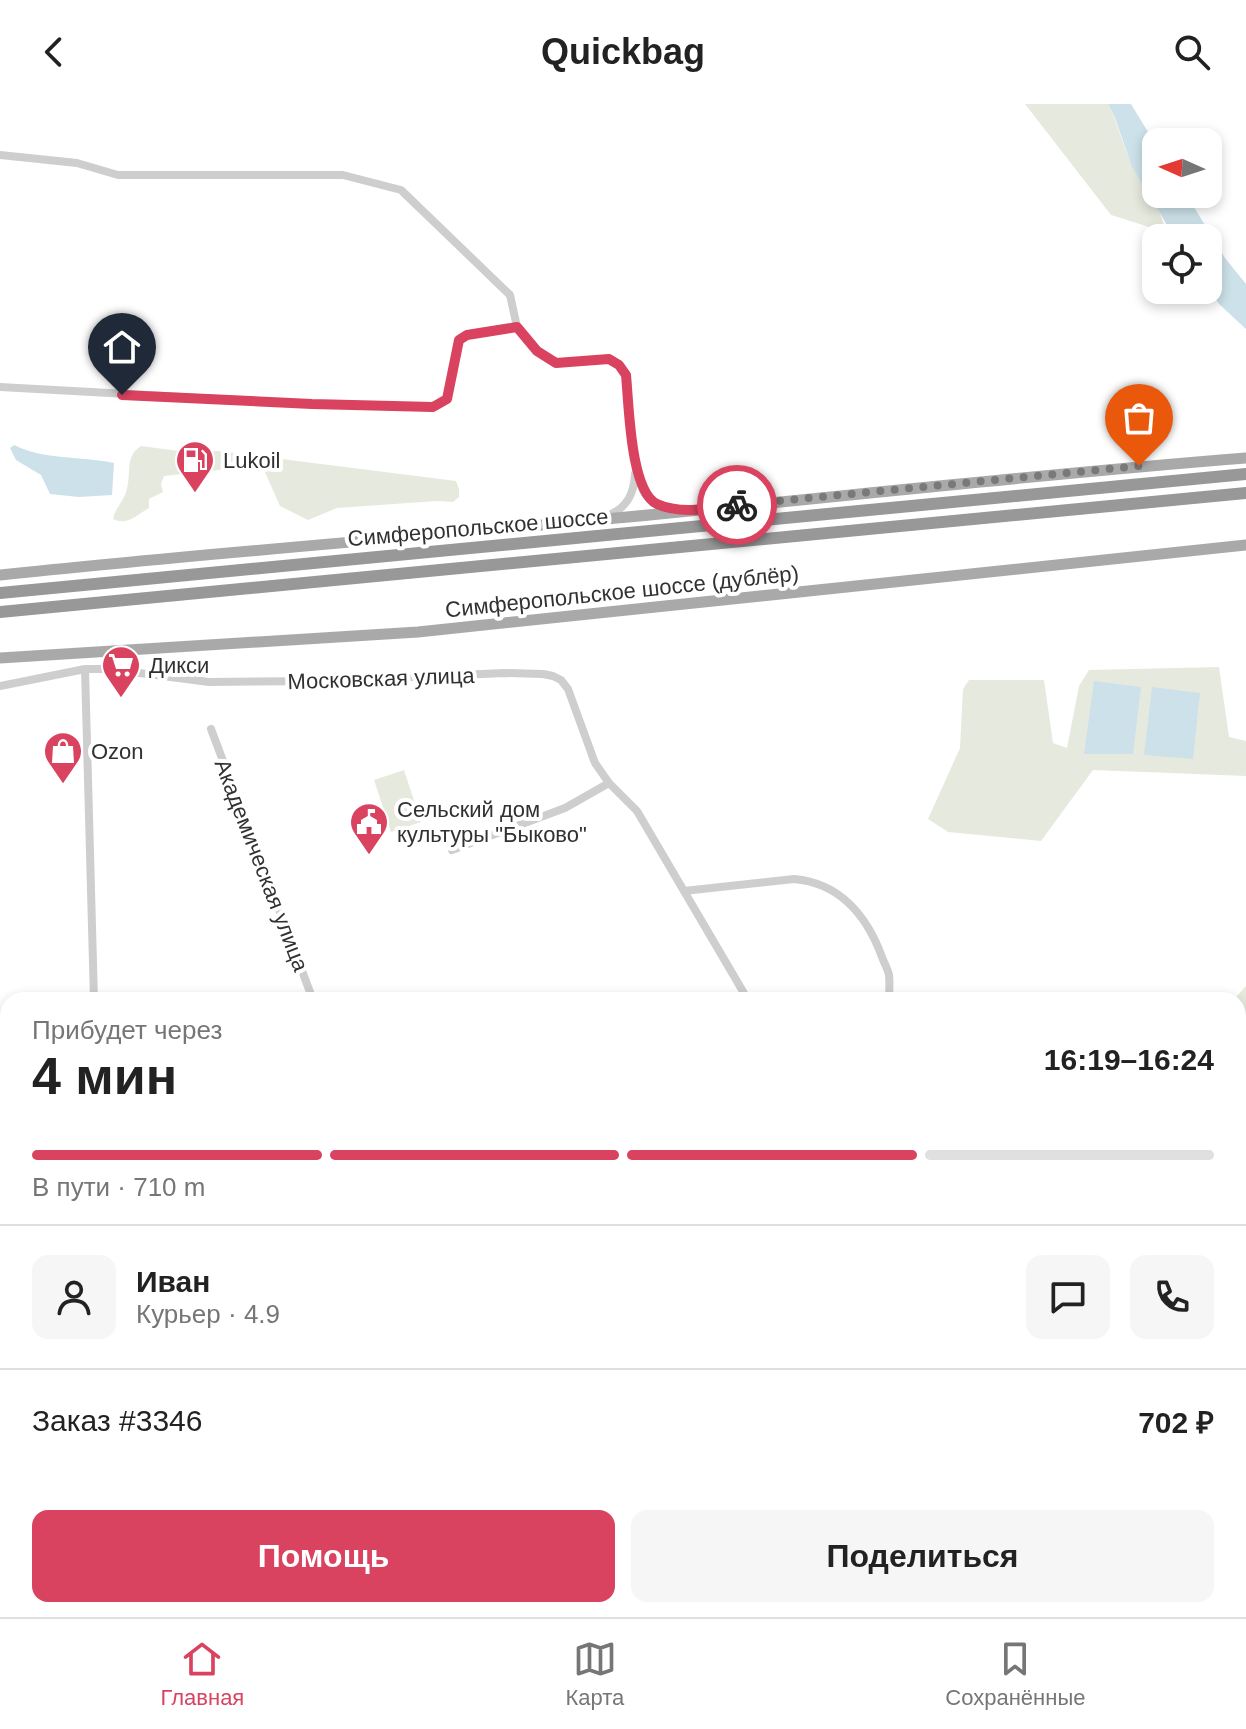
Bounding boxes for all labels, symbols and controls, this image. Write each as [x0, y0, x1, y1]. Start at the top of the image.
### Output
icon: back [32, 30, 76, 74]
icon: search [1170, 30, 1214, 74]
text: Quickbag [541, 31, 705, 72]
north arrow [1142, 128, 1222, 208]
map controls [1142, 128, 1222, 304]
button: locate [1142, 224, 1222, 304]
pin [88, 313, 156, 395]
icon: home [100, 325, 144, 369]
pin [1105, 384, 1173, 466]
icon: bag [1117, 396, 1161, 440]
fuel station icon: Lukoil [174, 439, 216, 494]
place label: Lukoil [223, 448, 280, 473]
courier [697, 465, 777, 545]
icon: bike [715, 483, 759, 527]
street label: Симферопольское шоссе [347, 504, 609, 551]
street label: Симферопольское шоссе (дублёр) [444, 560, 800, 623]
supermarket icon: Дикси [100, 644, 142, 699]
place label: Дикси [149, 653, 209, 678]
street label: Московская улица [287, 663, 476, 694]
shop icon: Ozon [42, 730, 84, 785]
place label: Ozon [91, 739, 144, 764]
street label: Академическая улица [210, 756, 314, 975]
place label: Сельский дом культуры "Быково" [397, 797, 587, 847]
public building icon: Сельский дом культуры "Быково" [348, 801, 390, 856]
text: Прибудет через [32, 1015, 222, 1045]
text: 16:19–16:24 [1044, 1043, 1214, 1076]
text: 4 мин [32, 1047, 177, 1105]
text: В пути · 710 m [32, 1172, 205, 1202]
button: person [32, 1255, 116, 1339]
button: chat [1026, 1255, 1110, 1339]
button: phone [1130, 1255, 1214, 1339]
text: Иван [136, 1265, 210, 1298]
text: Курьер · 4.9 [136, 1299, 280, 1329]
text: Заказ #3346 [32, 1404, 202, 1437]
text: 702 ₽ [1138, 1406, 1214, 1439]
button: Помощь [32, 1510, 615, 1602]
button: Поделиться [631, 1510, 1214, 1602]
tab: Главная [161, 1637, 244, 1711]
tab: Карта [565, 1637, 624, 1711]
tab: Сохранённые [945, 1637, 1085, 1711]

